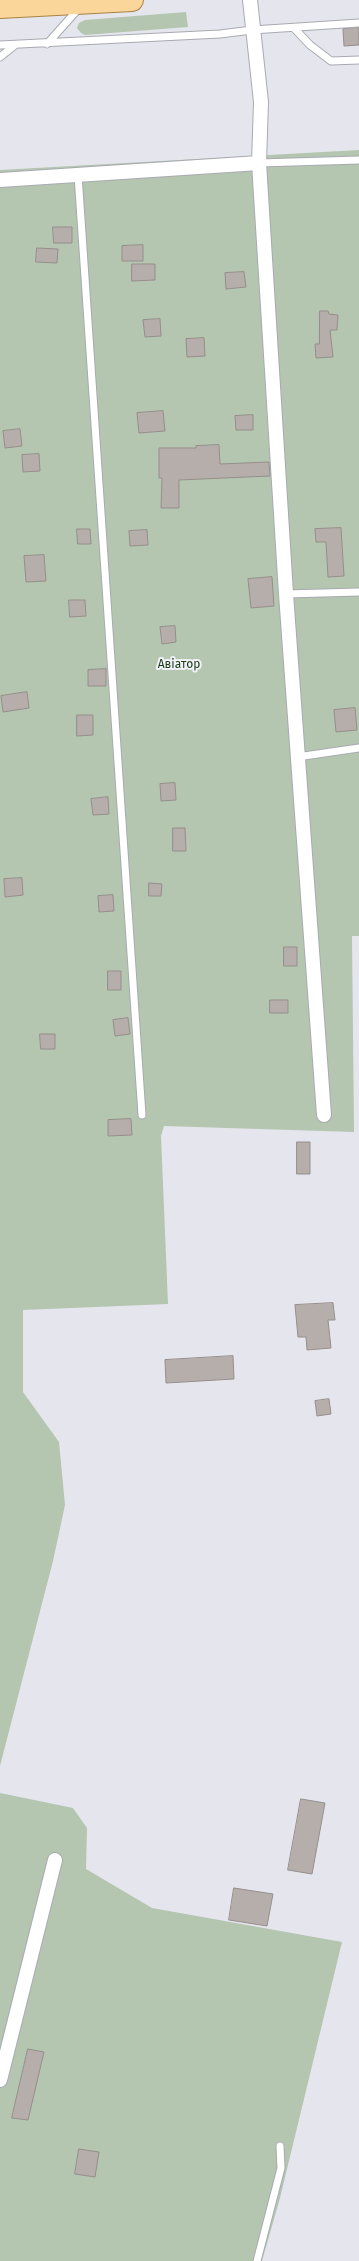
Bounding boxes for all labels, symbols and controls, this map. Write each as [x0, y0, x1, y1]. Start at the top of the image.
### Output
park label: Авіатор [158, 658, 200, 672]

